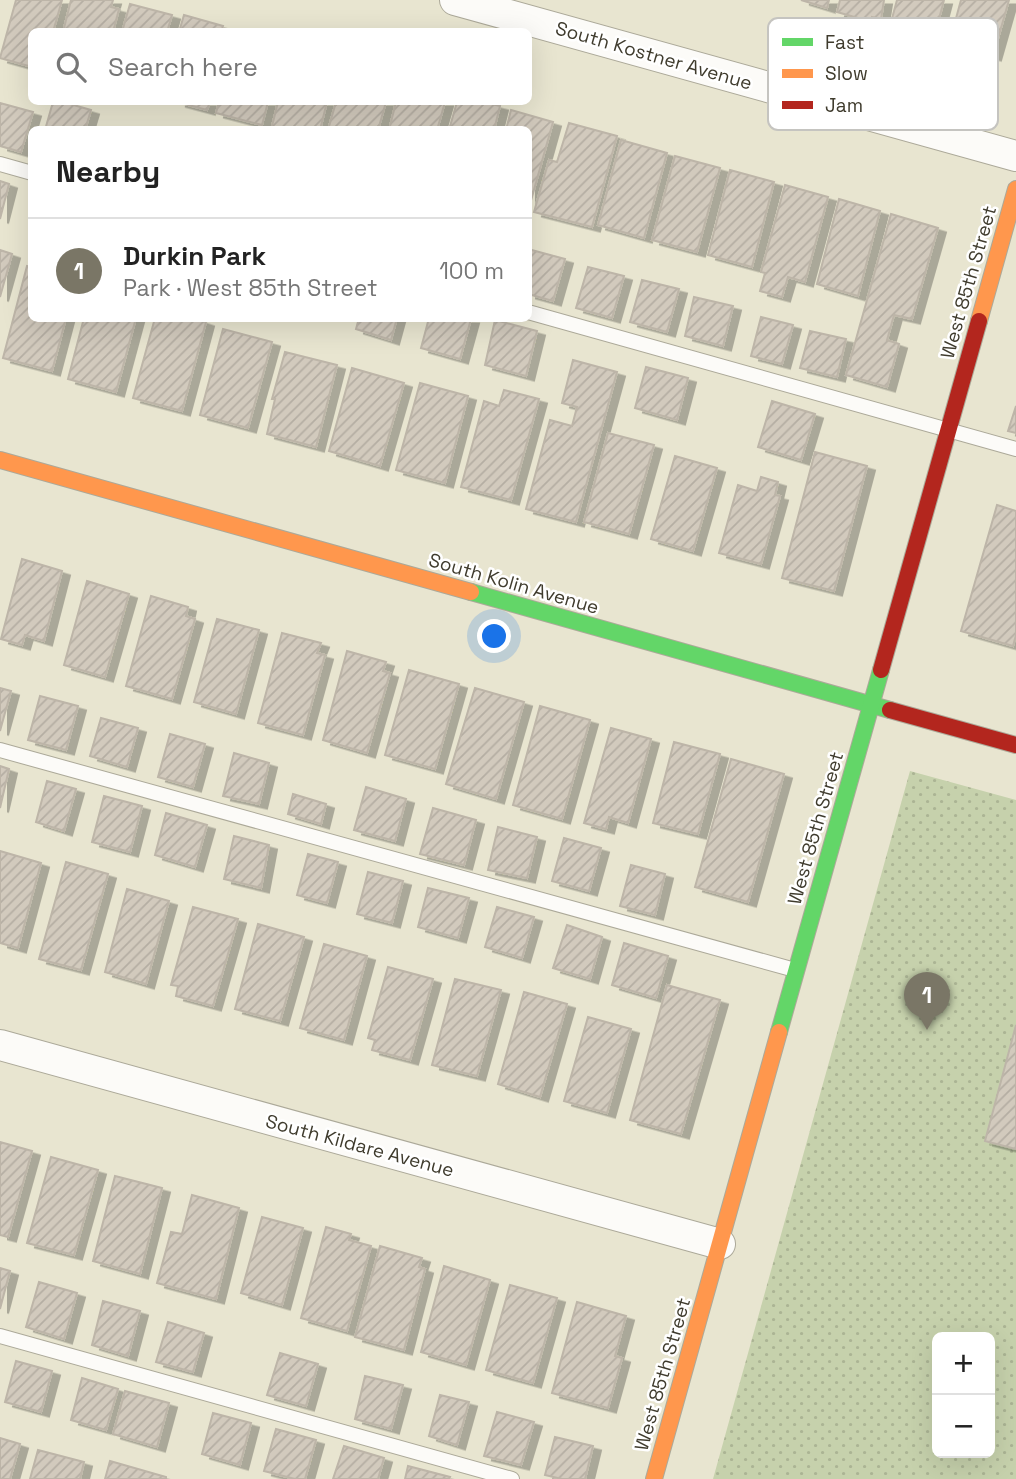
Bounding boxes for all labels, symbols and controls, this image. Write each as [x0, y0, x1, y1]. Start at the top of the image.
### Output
street label: South Kostner Avenue [553, 15, 755, 96]
legend [768, 18, 998, 130]
search box [28, 28, 532, 105]
text: Fast [825, 30, 865, 55]
icon: search [52, 48, 90, 86]
text: Search here [108, 50, 258, 84]
text: Slow [825, 61, 868, 86]
text: Jam [825, 93, 863, 118]
text: Nearby [56, 152, 160, 191]
street label: West 85th Street [935, 203, 1002, 361]
text: Durkin Park [123, 239, 266, 273]
text: 1 [74, 256, 84, 286]
text: 100 m [439, 256, 504, 286]
text: Park · West 85th Street [123, 273, 378, 303]
street label: South Kolin Avenue [426, 547, 602, 620]
your location [477, 619, 511, 653]
street label: West 85th Street [782, 749, 849, 907]
pin: 1 [904, 972, 950, 1030]
street label: South Kildare Avenue [263, 1108, 457, 1183]
street label: West 85th Street [629, 1295, 696, 1453]
map controls [932, 1332, 995, 1458]
button: + [932, 1332, 995, 1395]
button: − [932, 1395, 995, 1458]

